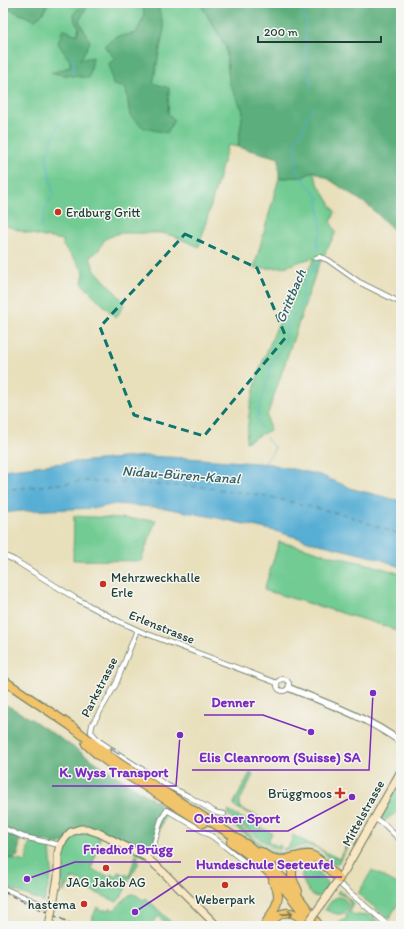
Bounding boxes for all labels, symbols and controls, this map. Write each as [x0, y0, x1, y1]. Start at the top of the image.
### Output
scale bar [258, 18, 381, 44]
text: 200 m [264, 25, 298, 39]
place label: Erdburg Gritt [66, 205, 141, 220]
marker: Erdburg Gritt [53, 207, 63, 217]
water label: Grittbach [272, 266, 310, 326]
water label: Nidau-Büren-Kanal [121, 462, 242, 488]
place label: Mehrzweckhalle Erle [111, 570, 200, 600]
marker: Mehrzweckhalle Erle [98, 579, 108, 589]
street label: Erlenstrasse [127, 607, 197, 647]
street label: Parkstrasse [77, 654, 121, 720]
callout: Denner [204, 689, 263, 715]
text: Denner [211, 694, 255, 711]
callout: Elis Cleanroom (Suisse) SA [192, 744, 369, 770]
one-way arrow [108, 747, 119, 755]
text: Elis Cleanroom (Suisse) SA [199, 749, 362, 766]
callout: K. Wyss Transport [52, 760, 176, 786]
text: K. Wyss Transport [59, 764, 169, 781]
street label: Mittelstrasse [339, 777, 387, 849]
place label: Brüggmoos [268, 786, 332, 801]
marker: Brüggmoos [335, 788, 345, 798]
callout: Ochsner Sport [186, 805, 288, 831]
text: Ochsner Sport [194, 810, 281, 827]
callout: Friedhof Brügg [75, 836, 181, 862]
text: Friedhof Brügg [83, 841, 174, 858]
callout: Hundeschule Seeteufel [188, 851, 342, 877]
text: Hundeschule Seeteufel [196, 856, 335, 873]
marker: JAG Jakob AG [101, 863, 111, 873]
place label: JAG Jakob AG [66, 875, 146, 890]
marker: Weberpark [220, 880, 230, 890]
place label: Weberpark [195, 892, 255, 907]
place label: hastema [28, 897, 76, 912]
marker: hastema [79, 899, 89, 909]
one-way arrow [280, 910, 293, 917]

